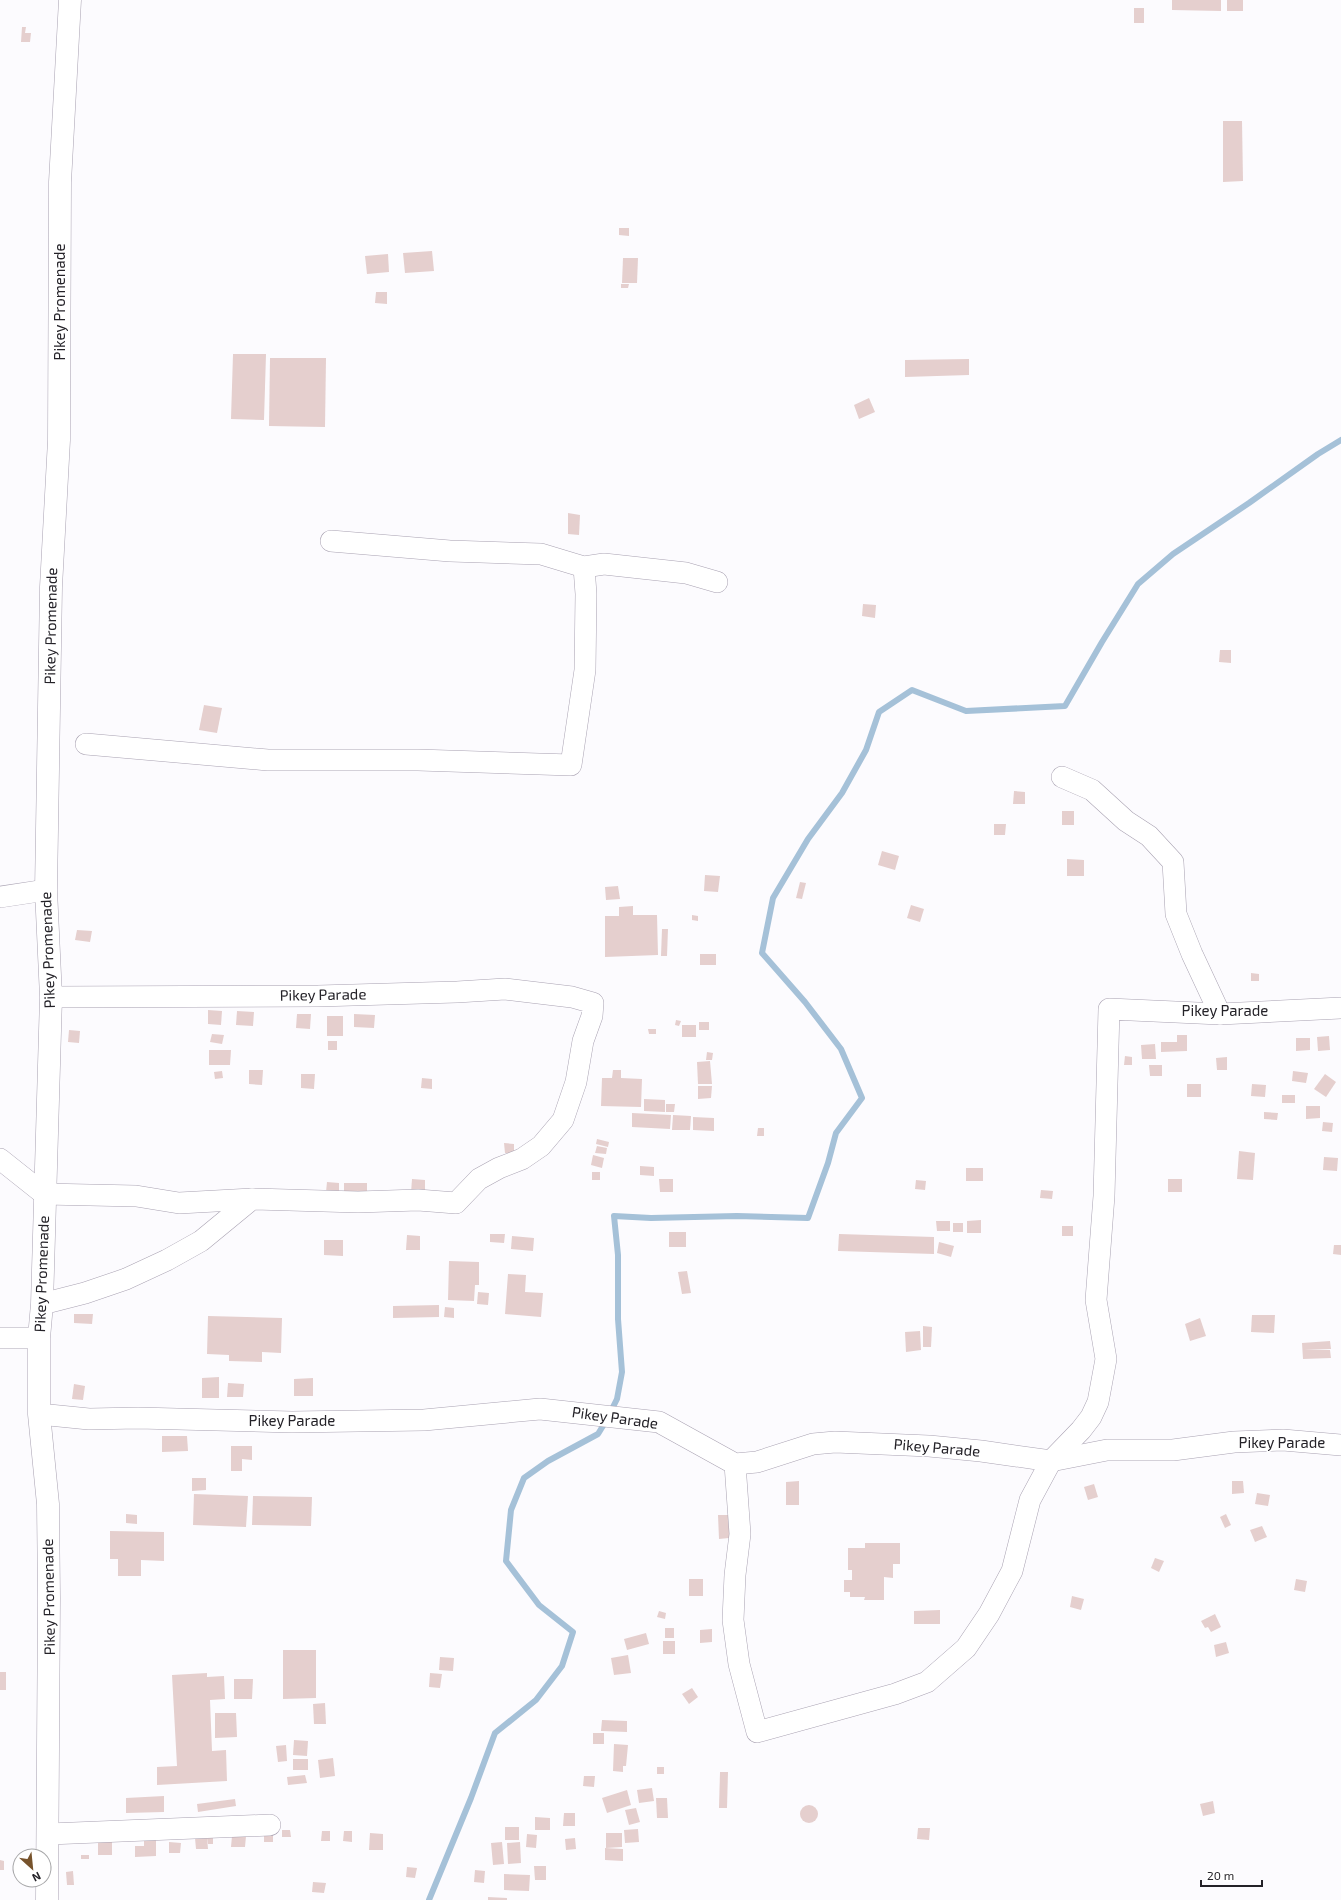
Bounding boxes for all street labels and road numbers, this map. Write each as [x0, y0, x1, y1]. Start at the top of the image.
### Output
street label: Pikey Promenade [50, 244, 68, 360]
street label: Pikey Promenade [40, 567, 60, 685]
street label: Pikey Promenade [36, 891, 58, 1009]
street label: Pikey Parade [279, 984, 367, 1004]
street label: Pikey Parade [1182, 1001, 1268, 1019]
street label: Pikey Promenade [30, 1215, 52, 1333]
street label: Pikey Parade [571, 1402, 659, 1432]
street label: Pikey Parade [249, 1411, 335, 1429]
street label: Pikey Parade [1239, 1433, 1325, 1451]
street label: Pikey Parade [893, 1434, 981, 1460]
street label: Pikey Promenade [38, 1538, 58, 1656]

